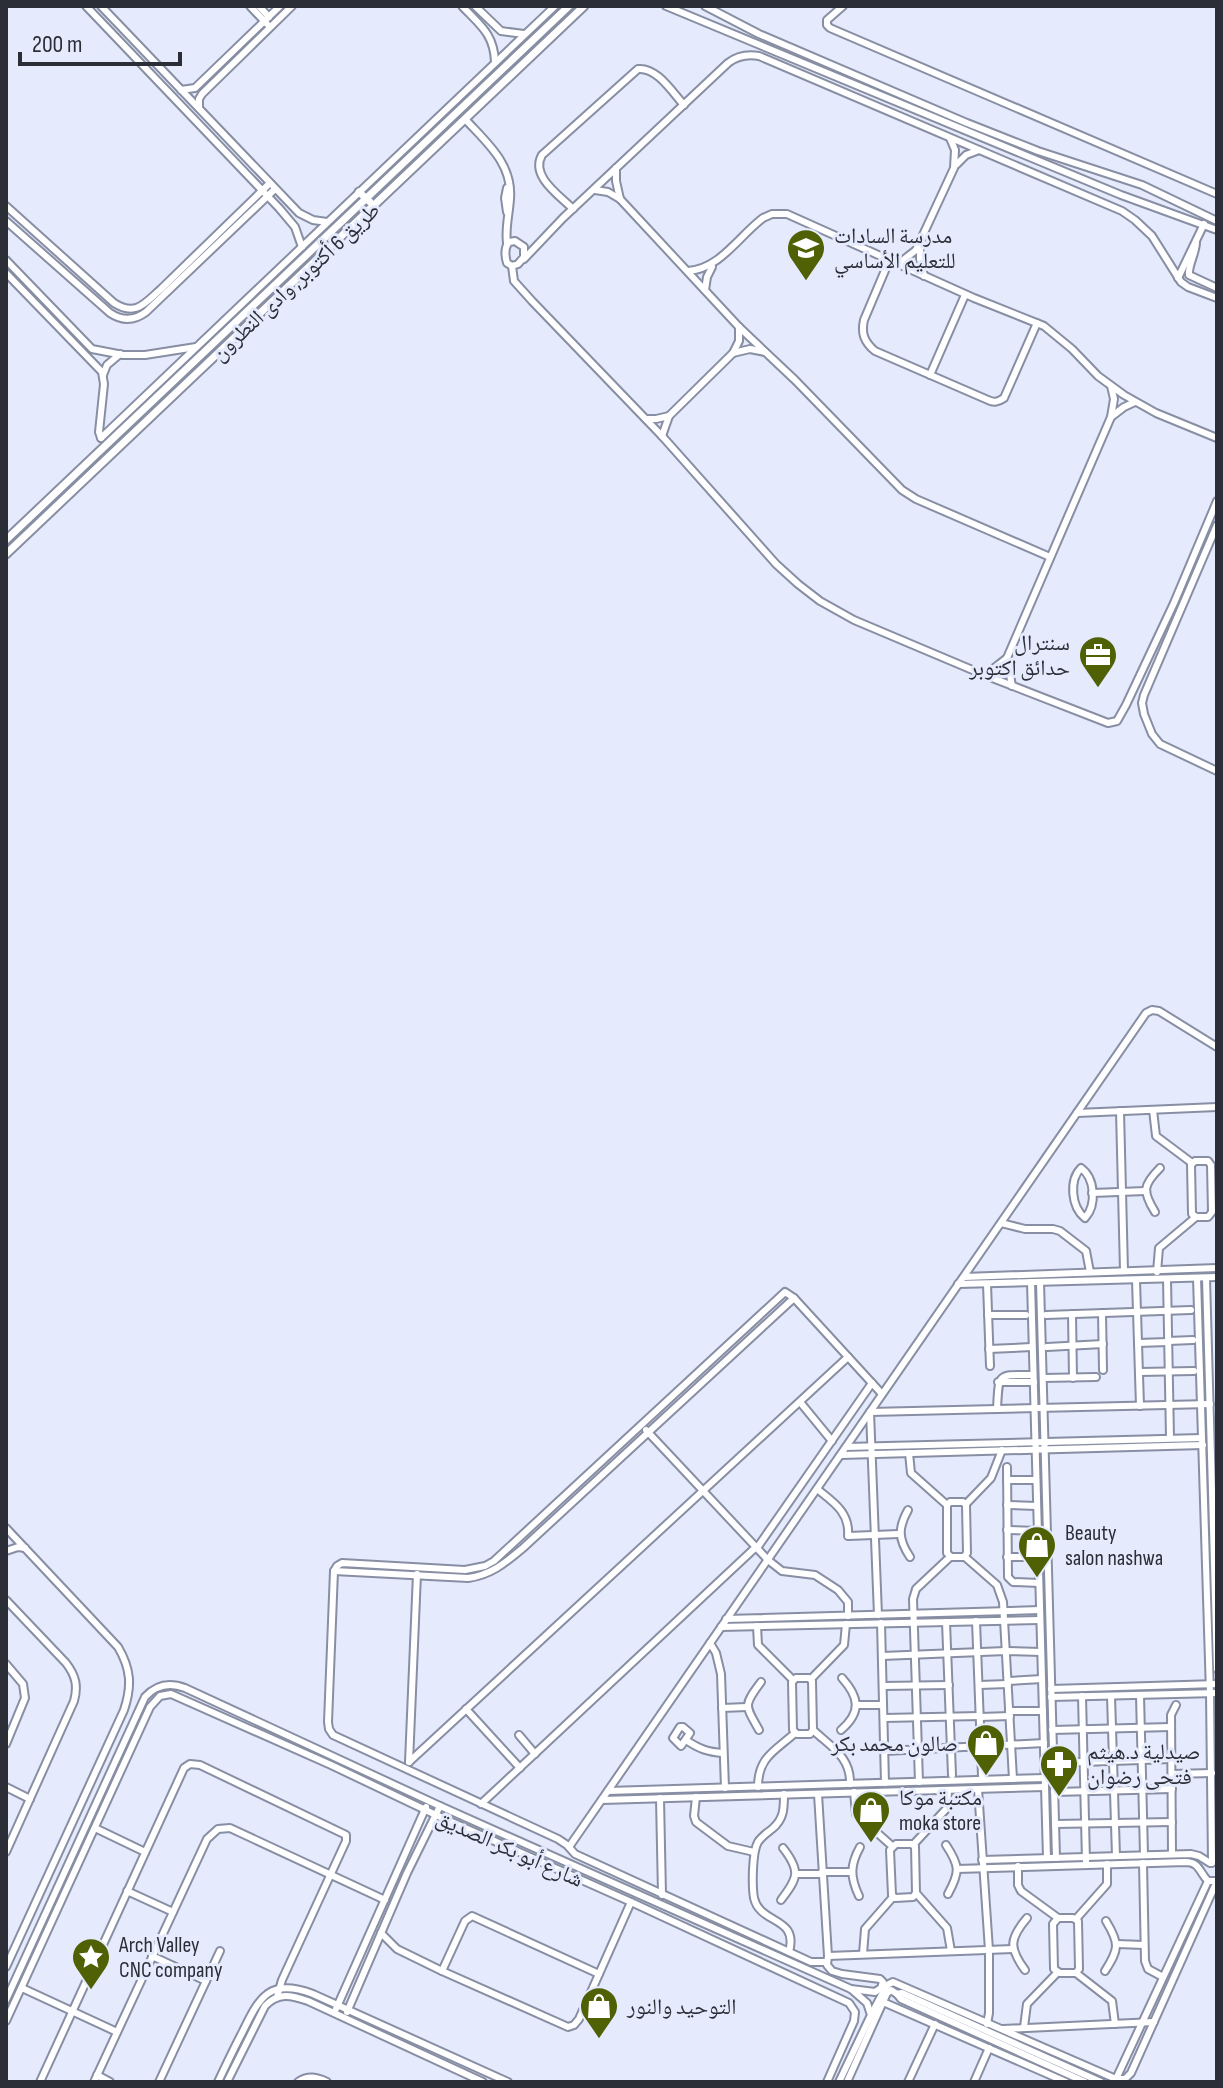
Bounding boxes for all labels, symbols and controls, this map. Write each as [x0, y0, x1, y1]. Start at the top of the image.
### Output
scale bar [20, 16, 180, 66]
text: 200 m [32, 30, 83, 59]
street label: طريق 6 أكتوبر, وادى النطرون [206, 196, 386, 367]
place label: مدرسة السادات للتعليم الأساسي [834, 223, 956, 278]
school or university icon: مدرسة السادات للتعليم الأساسي [785, 227, 827, 282]
place label: سنترال حدائق اكتوبر [968, 630, 1070, 682]
office icon: سنترال حدائق اكتوبر [1077, 634, 1119, 689]
place label: Beauty salon nashwa [1065, 1520, 1163, 1572]
shop icon: Beauty salon nashwa [1016, 1524, 1058, 1579]
shop icon: صالون محمد بكر [965, 1722, 1007, 1777]
place label: صالون محمد بكر [830, 1731, 958, 1758]
place label: صيدلية د.هيثم فتحى رضوان [1087, 1739, 1201, 1791]
pharmacy icon: صيدلية د.هيثم فتحى رضوان [1038, 1743, 1080, 1798]
place label: مكتبة موكا moka store [899, 1785, 982, 1837]
shop icon: مكتبة موكا moka store [850, 1789, 892, 1844]
street label: شارع أبو بكر الصديق [432, 1804, 587, 1894]
place label: Arch Valley CNC company [118, 1932, 223, 1984]
place icon: Arch Valley CNC company [70, 1936, 112, 1991]
shop icon: التوحيد والنور [578, 1985, 620, 2040]
place label: التوحيد والنور [626, 1994, 736, 2021]

